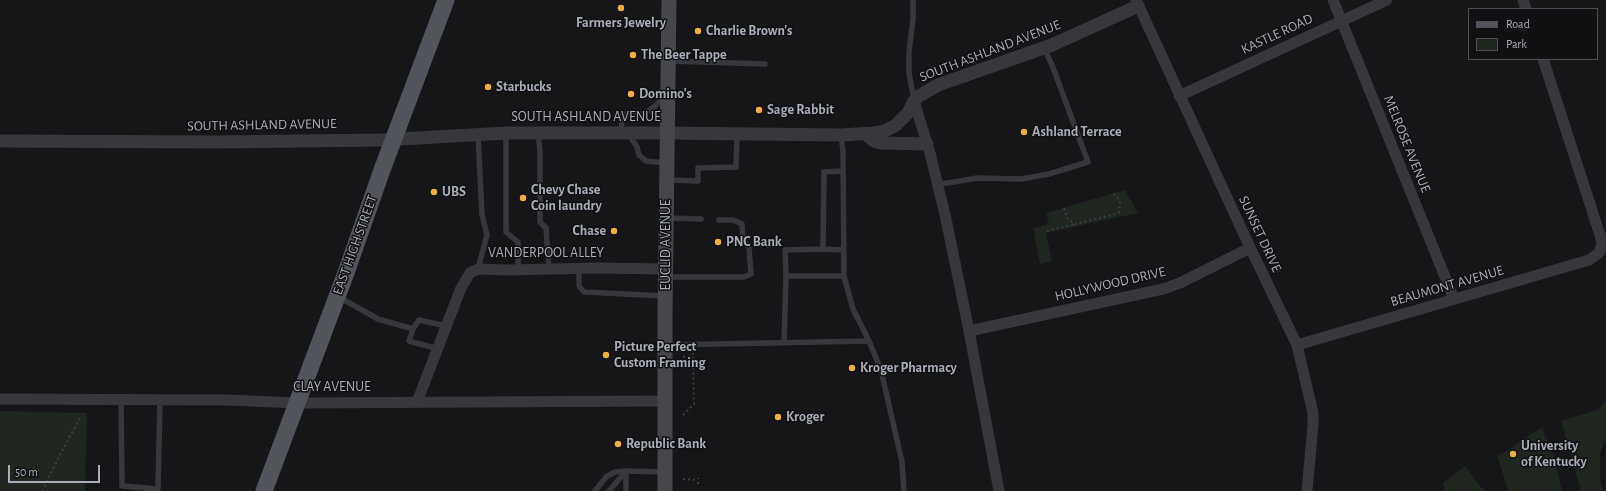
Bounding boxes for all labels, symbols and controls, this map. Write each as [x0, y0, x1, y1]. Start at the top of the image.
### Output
marker: Farmers Jewelry [616, 3, 626, 13]
legend [1468, 8, 1598, 60]
street label: KASTLE ROAD [1238, 10, 1316, 58]
place label: Farmers Jewelry [576, 15, 666, 31]
street label: SOUTH ASHLAND AVENUE [917, 16, 1063, 86]
text: Road [1506, 18, 1530, 30]
place label: Charlie Brown's [706, 23, 792, 39]
marker: Charlie Brown's [693, 26, 703, 36]
text: Park [1506, 38, 1527, 50]
place label: The Beer Tappe [641, 47, 727, 63]
marker: The Beer Tappe [628, 50, 638, 60]
place label: Starbucks [496, 79, 551, 95]
marker: Starbucks [483, 82, 493, 92]
place label: Domino's [639, 86, 692, 102]
marker: Domino's [626, 89, 636, 99]
street label: MELROSE AVENUE [1380, 93, 1434, 195]
place label: Sage Rabbit [767, 102, 834, 118]
marker: Sage Rabbit [754, 105, 764, 115]
street label: SOUTH ASHLAND AVENUE [511, 109, 661, 125]
street label: SOUTH ASHLAND AVENUE [187, 115, 337, 135]
place label: Ashland Terrace [1032, 124, 1122, 140]
marker: Ashland Terrace [1019, 127, 1029, 137]
place label: Chevy Chase Coin laundry [531, 182, 602, 214]
place label: UBS [442, 184, 466, 200]
marker: UBS [429, 187, 439, 197]
street label: EAST HIGH STREET [329, 193, 381, 297]
marker: Chevy Chase Coin laundry [518, 193, 528, 203]
street label: SUNSET DRIVE [1235, 193, 1285, 275]
street label: EUCLID AVENUE [658, 199, 674, 291]
place label: Chase [573, 223, 606, 239]
marker: Chase [609, 226, 619, 236]
place label: PNC Bank [726, 234, 782, 250]
marker: PNC Bank [713, 237, 723, 247]
street label: VANDERPOOL ALLEY [488, 245, 604, 261]
street label: BEAUMONT AVENUE [1389, 262, 1505, 310]
street label: HOLLYWOOD DRIVE [1053, 263, 1167, 305]
place label: Picture Perfect Custom Framing [614, 339, 705, 372]
marker: Picture Perfect Custom Framing [601, 350, 611, 360]
place label: Kroger Pharmacy [860, 360, 957, 376]
marker: Kroger Pharmacy [847, 363, 857, 373]
street label: CLAY AVENUE [293, 379, 371, 395]
place label: Kroger [786, 409, 824, 425]
marker: Kroger [773, 412, 783, 422]
place label: Republic Bank [626, 436, 706, 452]
place label: University of Kentucky [1521, 438, 1587, 470]
marker: Republic Bank [613, 439, 623, 449]
marker: University of Kentucky [1508, 449, 1518, 459]
scale bar [10, 457, 102, 483]
text: 50 m [15, 466, 38, 478]

